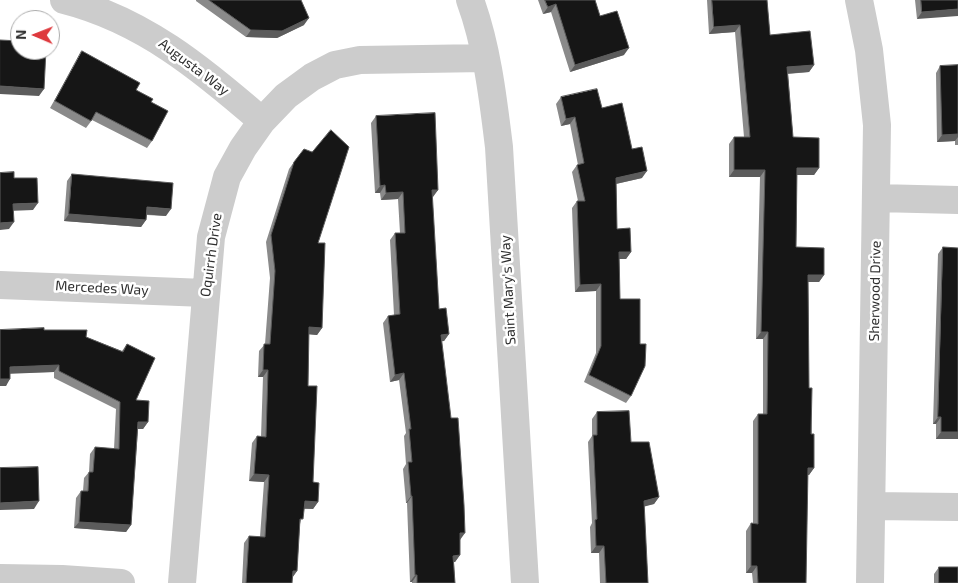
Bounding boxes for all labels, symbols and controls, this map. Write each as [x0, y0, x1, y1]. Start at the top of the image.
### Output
north arrow [10, 10, 60, 60]
text: N [12, 30, 29, 40]
street label: Augusta Way [155, 35, 233, 99]
street label: Oquirrh Drive [197, 212, 225, 298]
street label: Saint Mary's Way [497, 235, 519, 345]
street label: Sherwood Drive [866, 240, 884, 342]
street label: Mercedes Way [55, 277, 149, 299]

